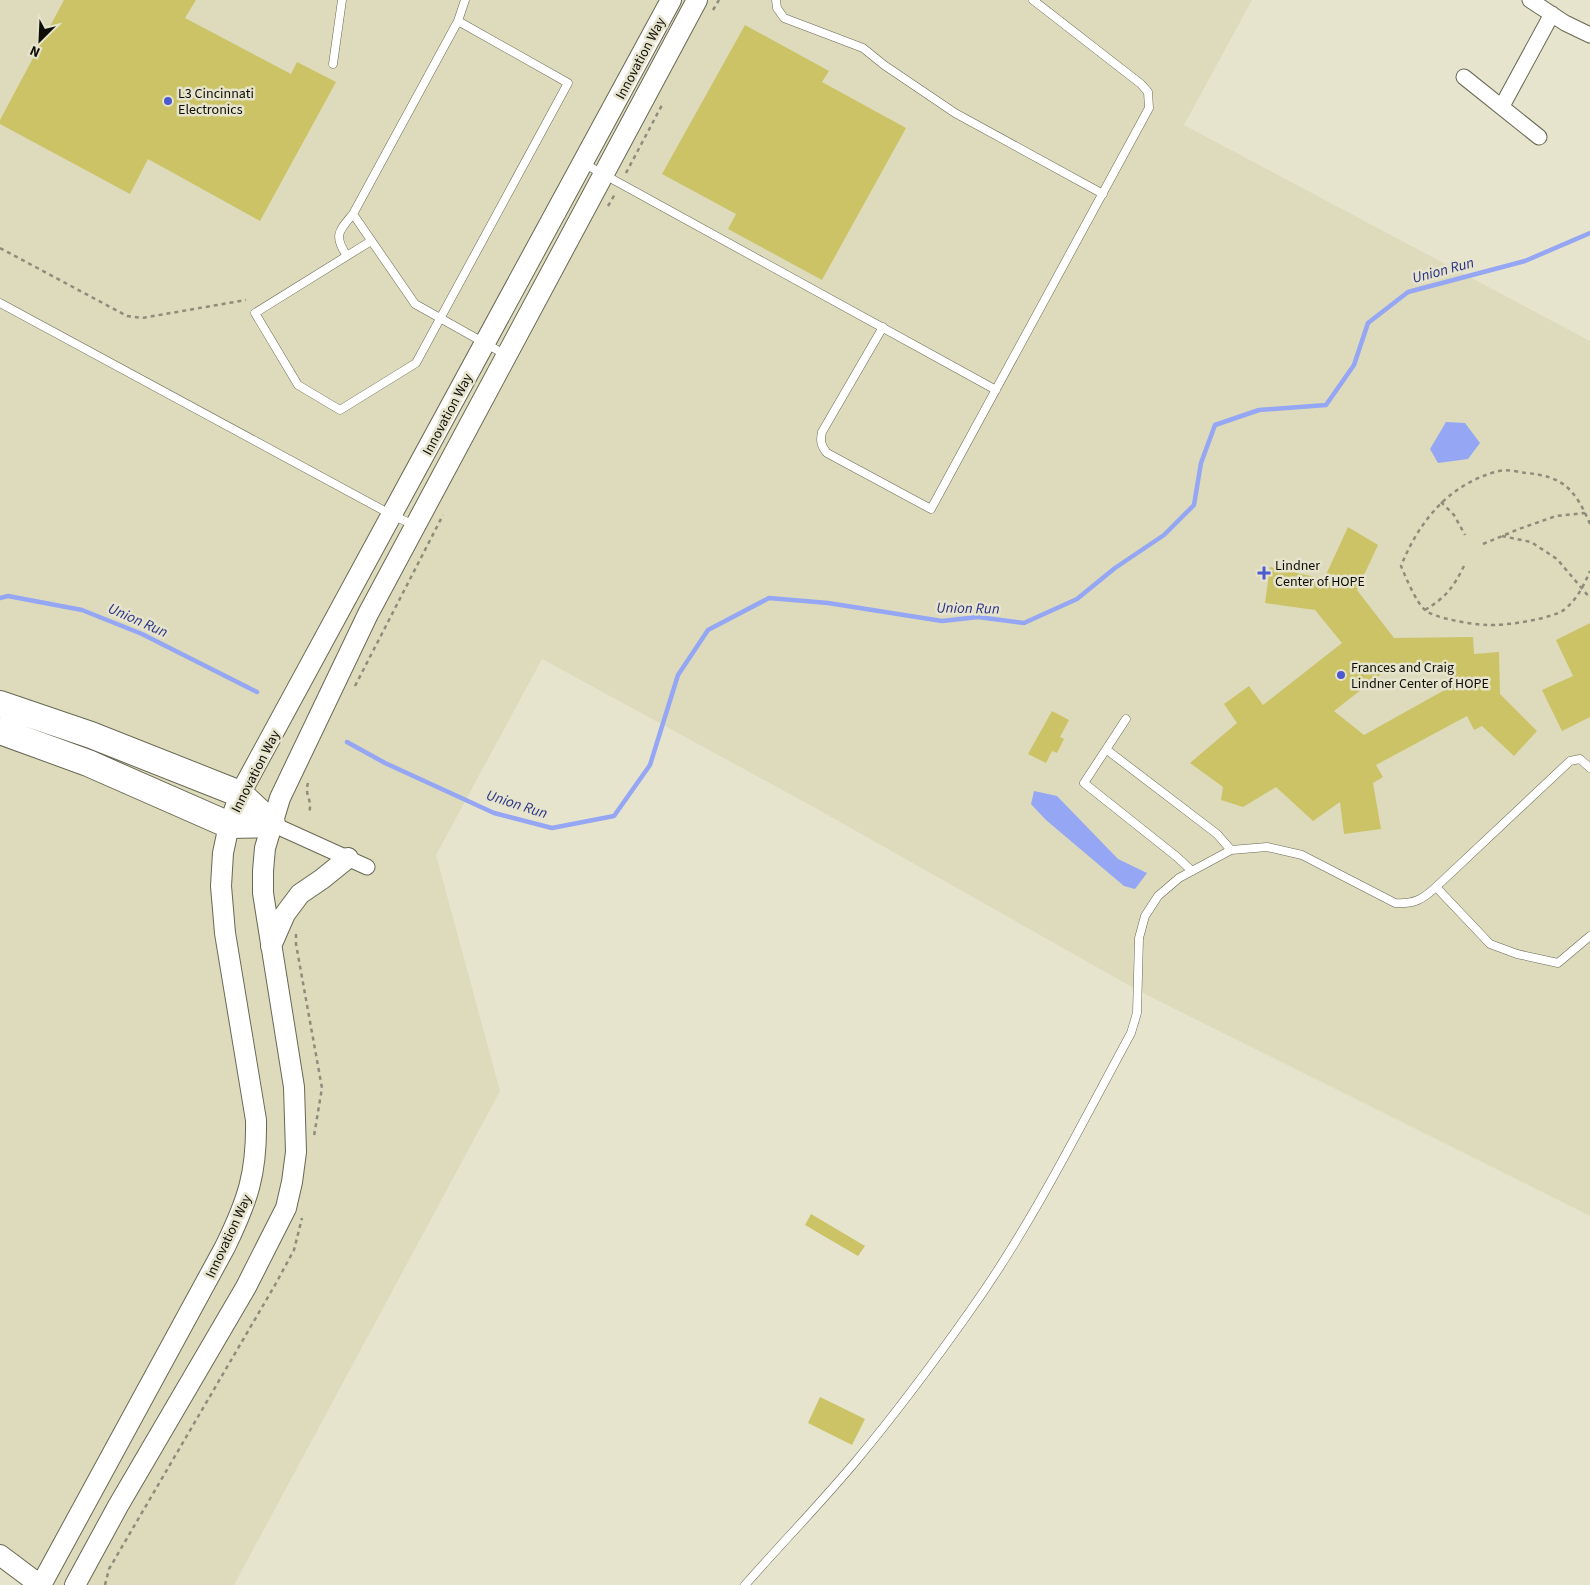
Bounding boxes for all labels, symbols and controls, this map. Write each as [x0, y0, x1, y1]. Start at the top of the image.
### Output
street label: Innovation Way [611, 14, 671, 103]
north arrow [15, 15, 65, 65]
text: N [27, 40, 43, 62]
place label: L3 Cincinnati Electronics [178, 84, 254, 120]
marker: L3 Cincinnati Electronics [162, 95, 174, 107]
water label: Union Run [1410, 252, 1477, 289]
street label: Innovation Way [418, 370, 478, 459]
place label: Lindner Center of HOPE [1275, 556, 1365, 592]
marker: Lindner Center of HOPE [1257, 566, 1271, 580]
water label: Union Run [936, 597, 1000, 620]
water label: Union Run [105, 598, 171, 643]
place label: Frances and Craig Lindner Center of HOPE [1351, 658, 1489, 694]
marker: Frances and Craig Lindner Center of HOPE [1335, 669, 1347, 681]
street label: Innovation Way [226, 726, 285, 816]
water label: Union Run [484, 785, 550, 824]
street label: Innovation Way [201, 1191, 257, 1282]

